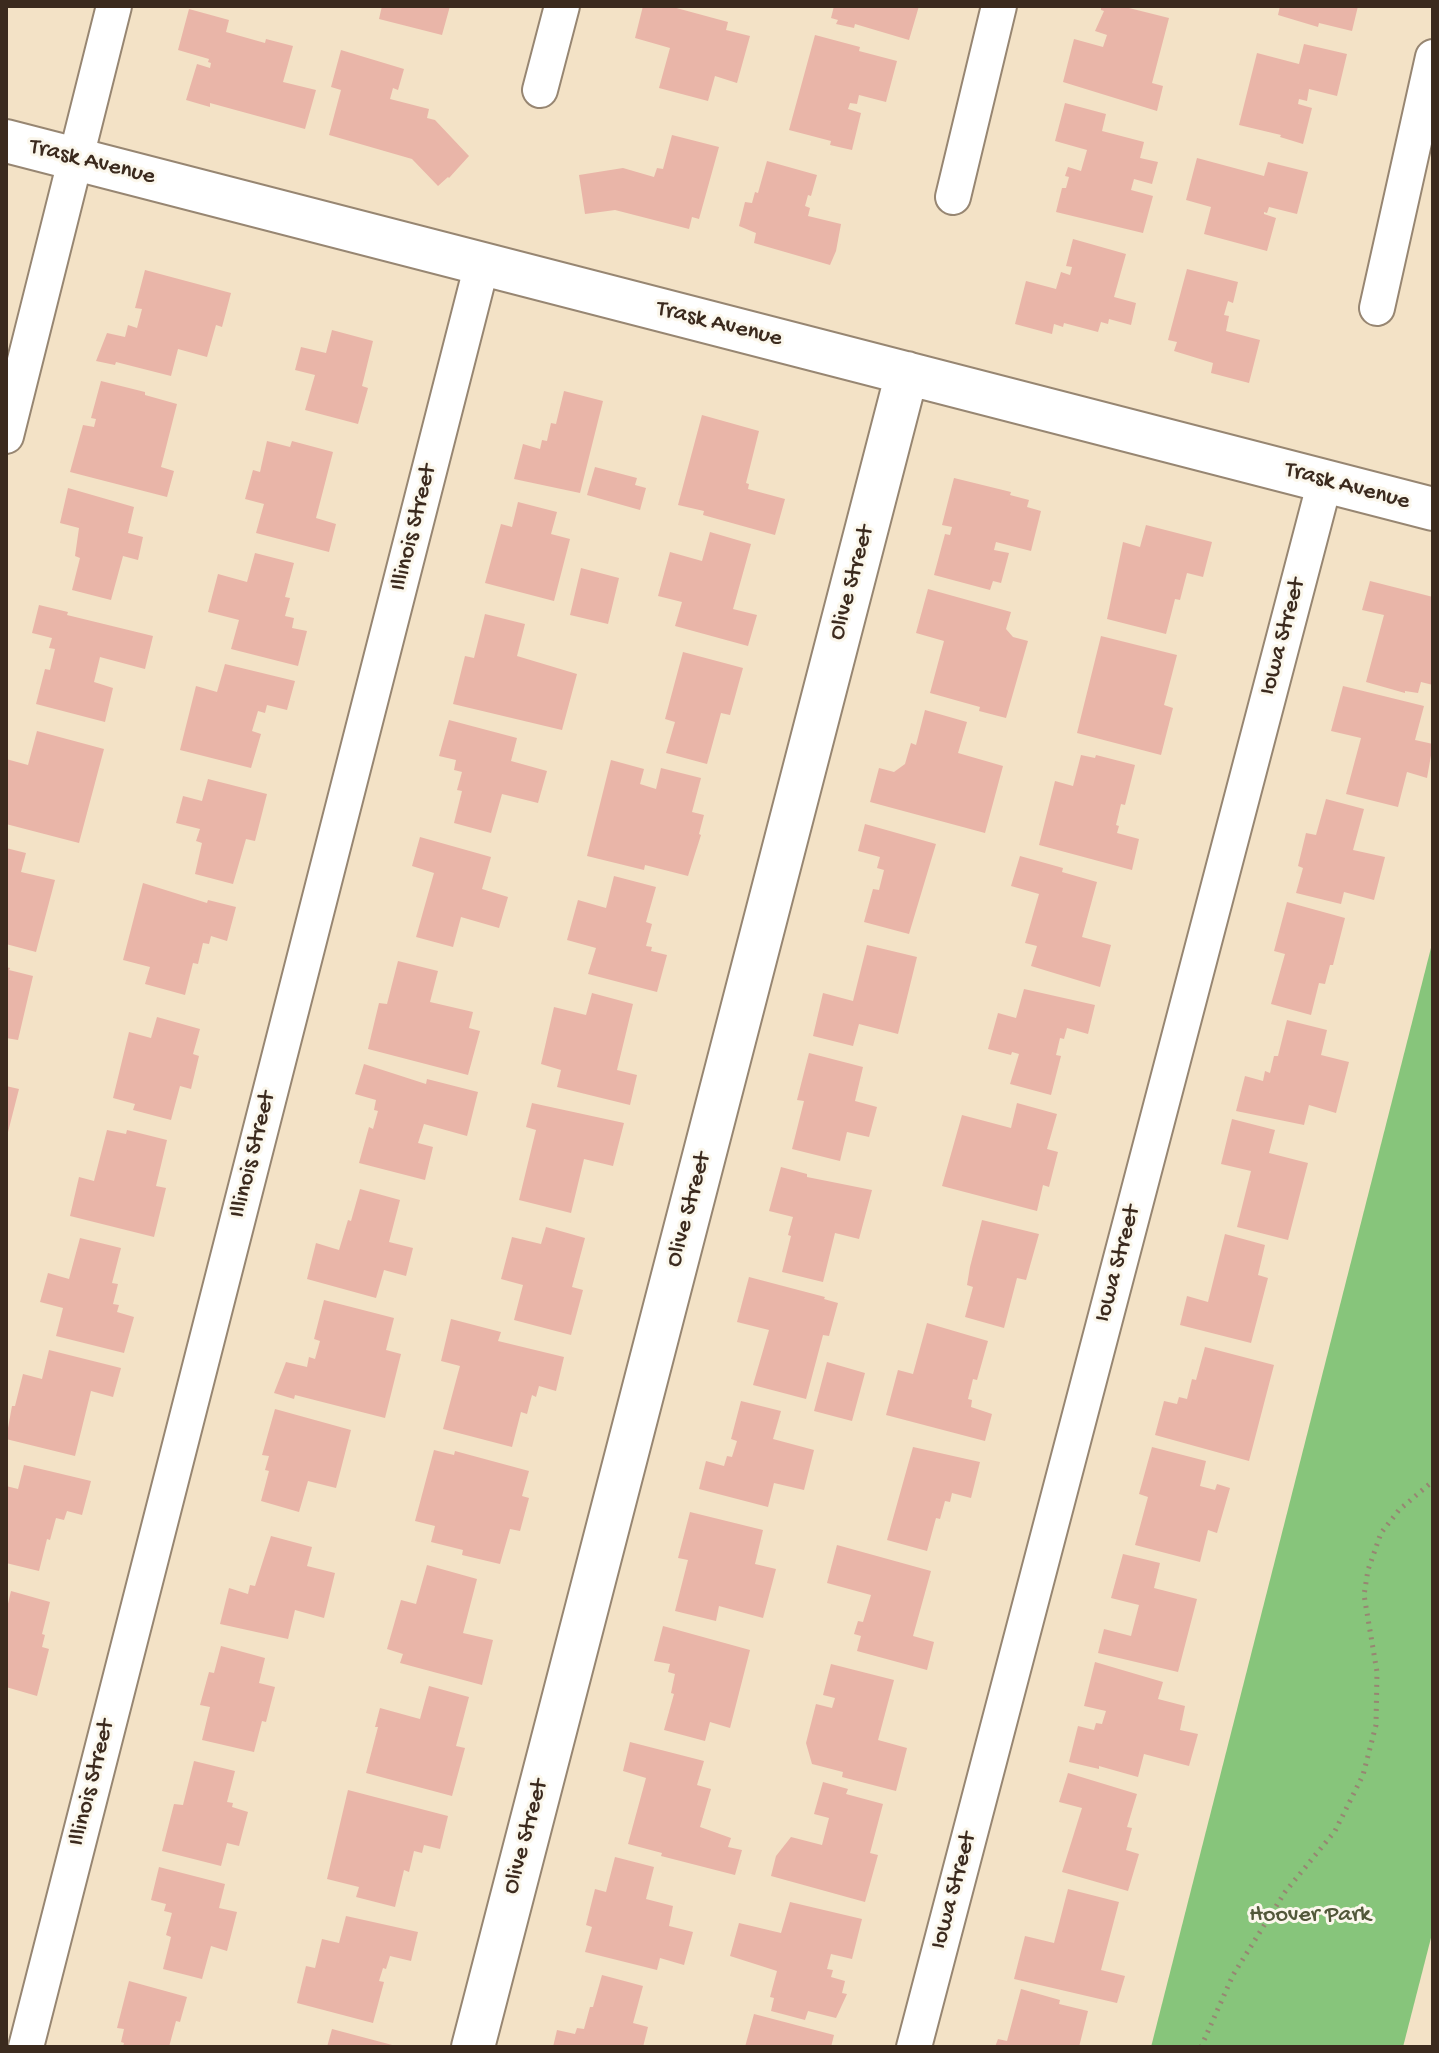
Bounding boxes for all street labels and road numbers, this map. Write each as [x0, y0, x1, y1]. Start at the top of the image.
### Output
street label: Trask Avenue [26, 133, 158, 193]
street label: Trask Avenue [653, 295, 785, 355]
street label: Trask Avenue [1281, 456, 1413, 518]
street label: Illinois Street [385, 462, 445, 594]
street label: Olive Street [824, 522, 882, 644]
street label: Iowa Street [1255, 575, 1313, 699]
street label: Illinois Street [224, 1089, 284, 1221]
street label: Olive Street [661, 1149, 719, 1271]
street label: Iowa Street [1090, 1202, 1148, 1326]
street label: Illinois Street [63, 1717, 123, 1849]
street label: Olive Street [498, 1776, 556, 1898]
street label: Iowa Street [926, 1829, 984, 1953]

